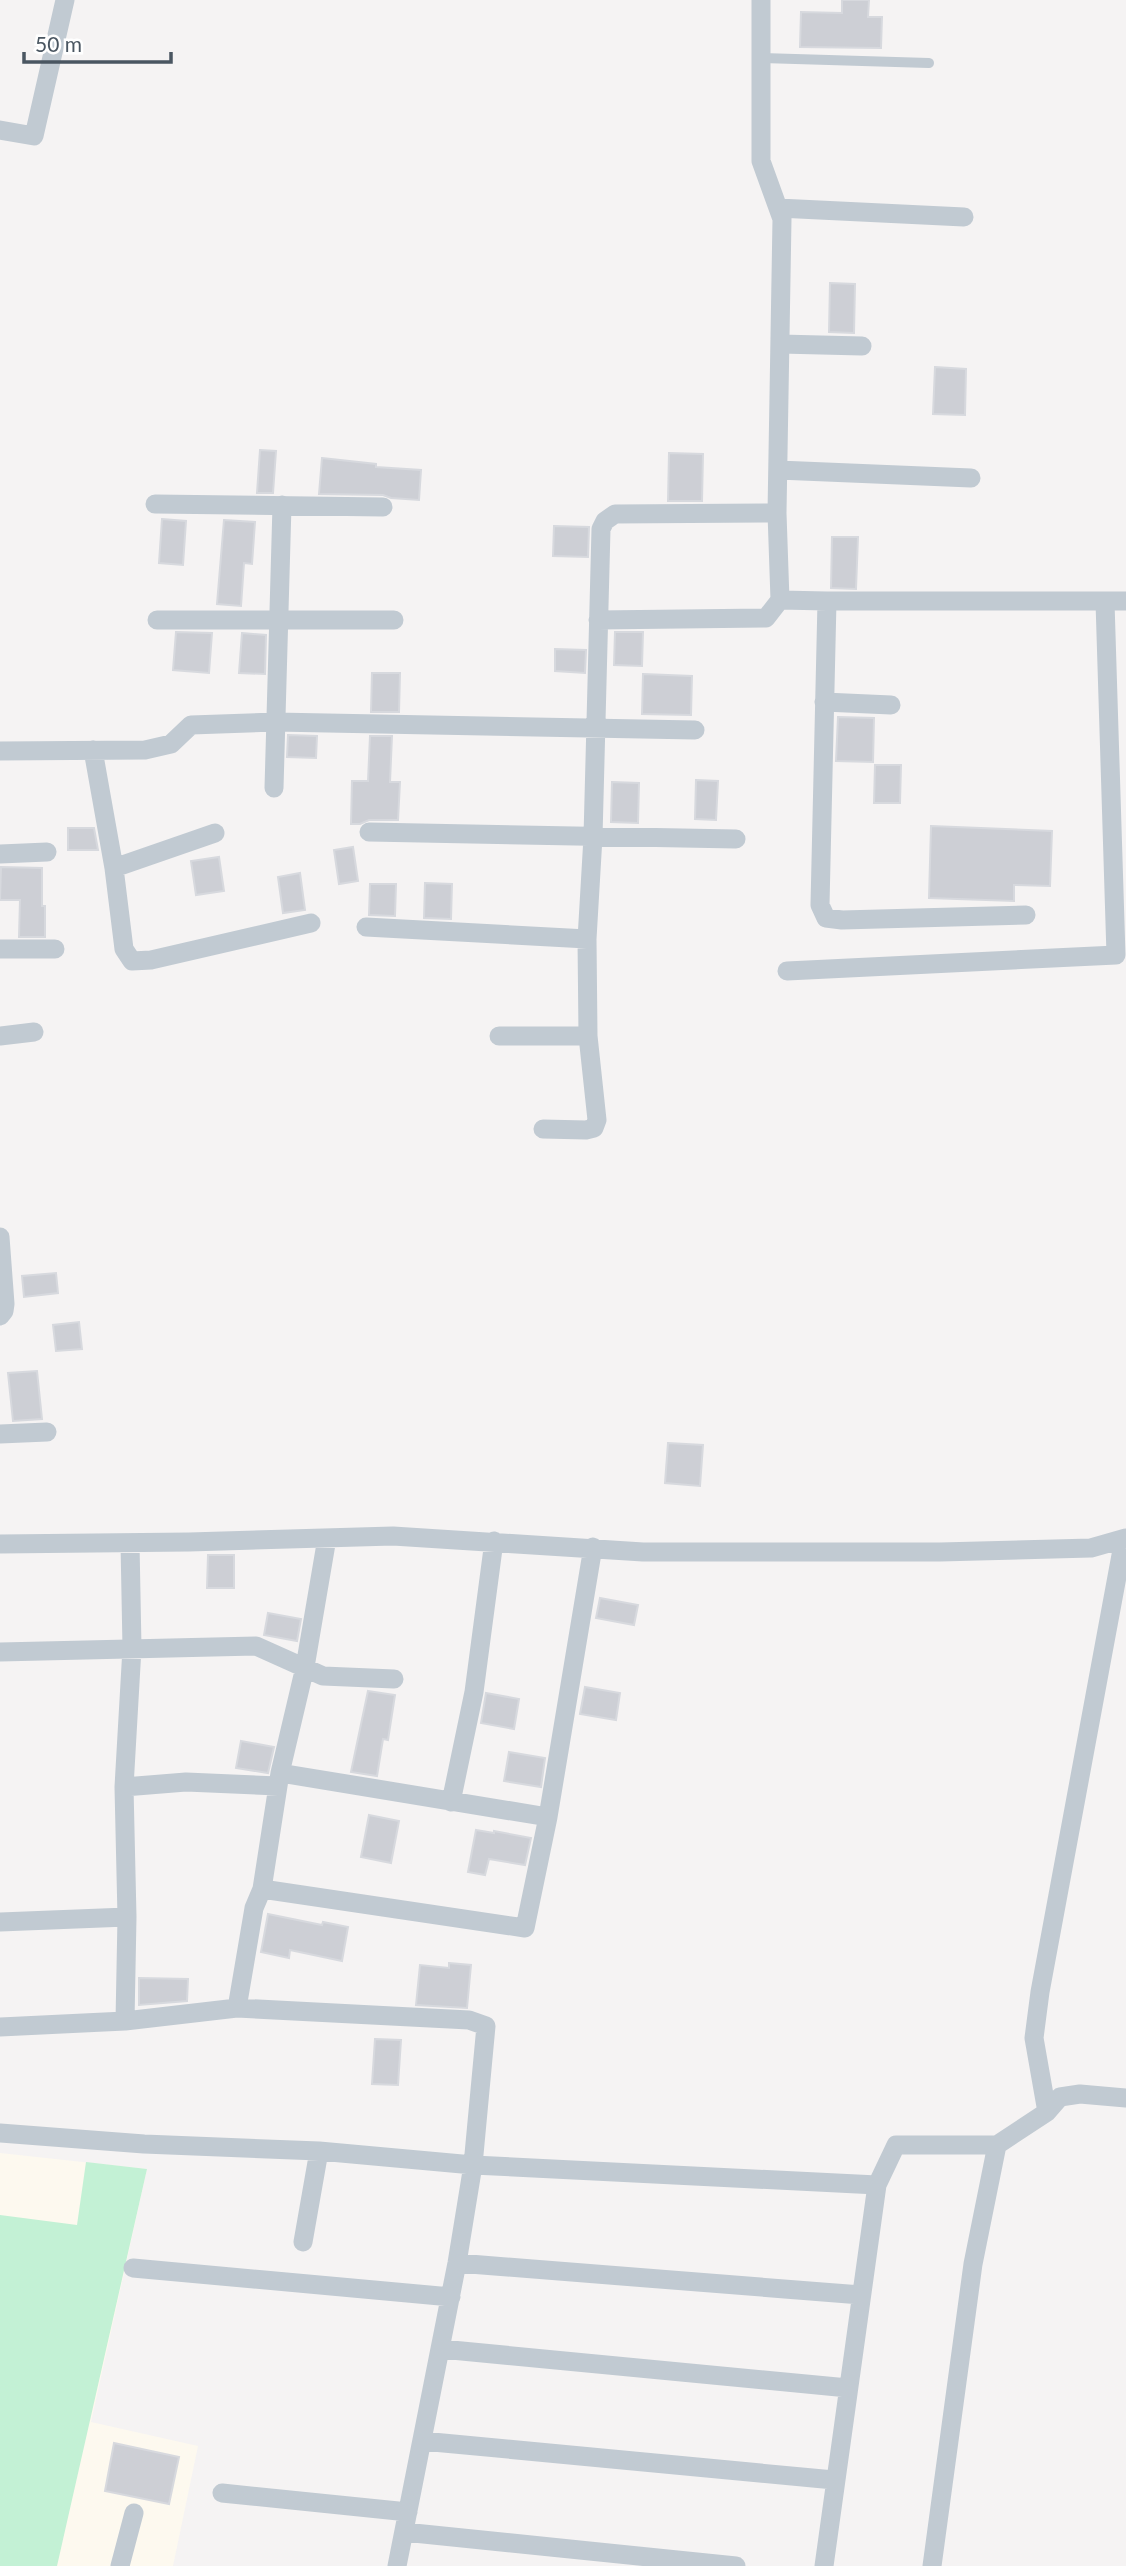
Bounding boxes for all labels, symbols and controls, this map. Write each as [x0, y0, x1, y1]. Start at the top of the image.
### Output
scale bar [24, 21, 172, 65]
text: 50 m [35, 31, 82, 56]

